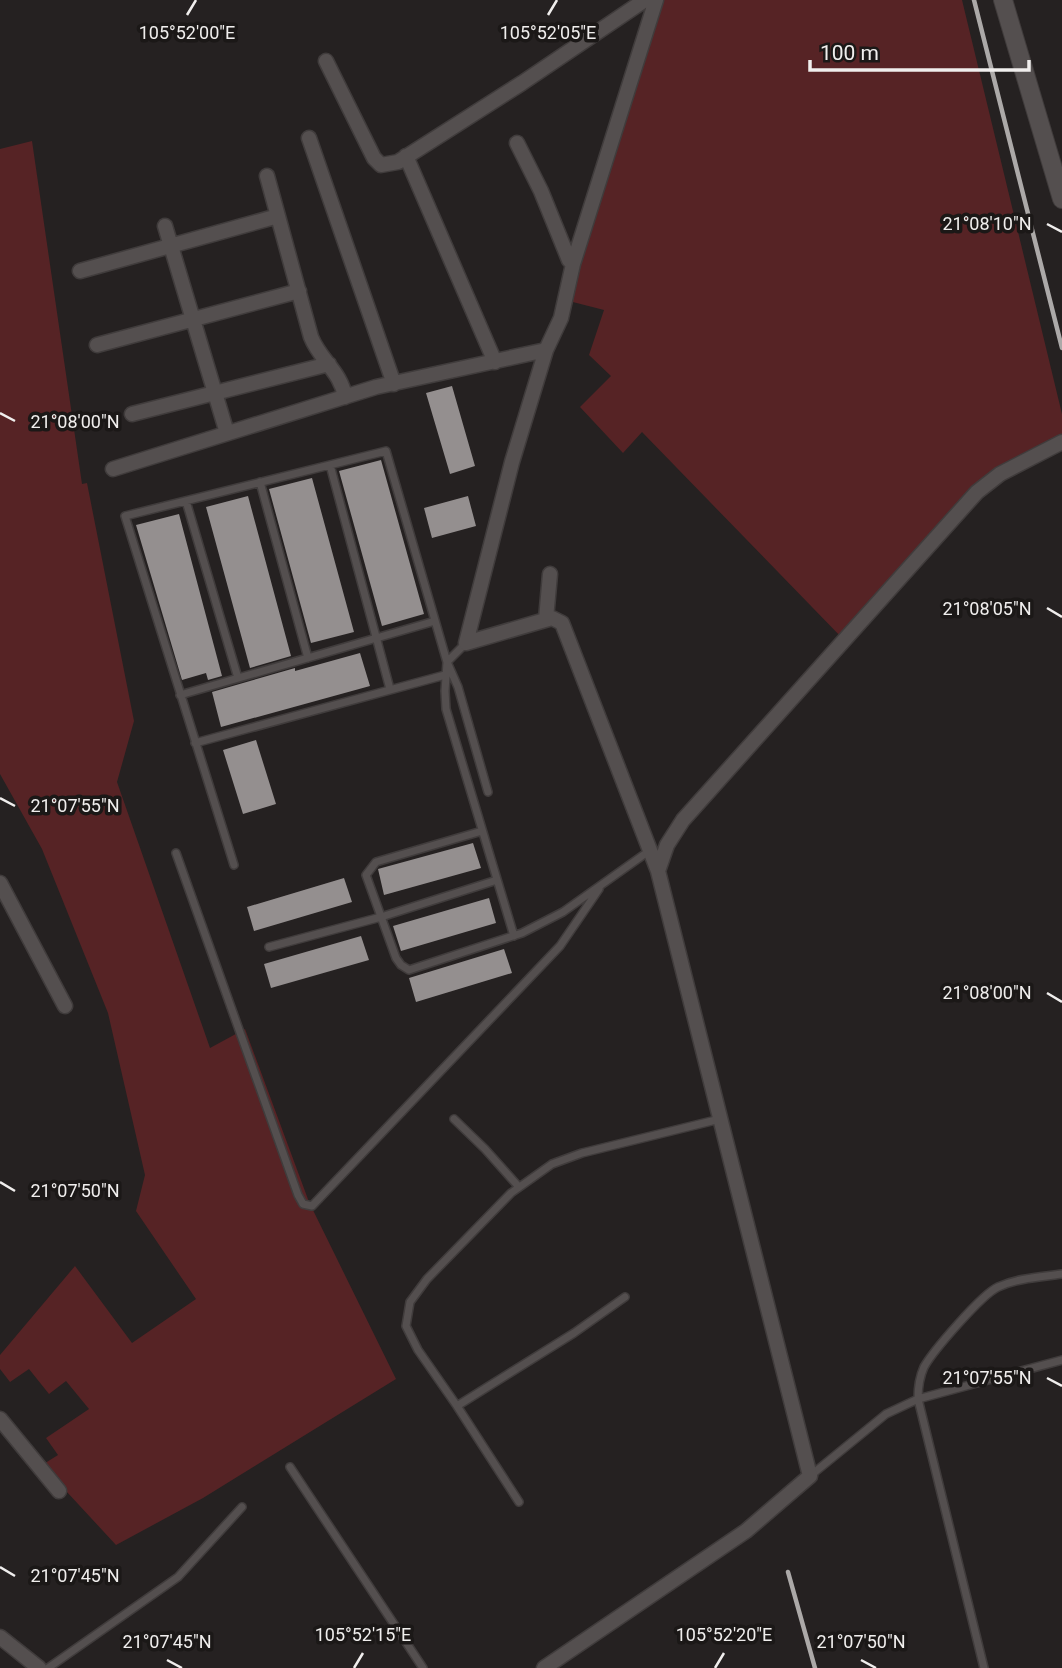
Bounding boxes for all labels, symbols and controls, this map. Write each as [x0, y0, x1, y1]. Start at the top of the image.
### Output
text: 105°52'00"E [139, 22, 235, 43]
text: 105°52'05"E [500, 22, 596, 43]
scale bar [810, 28, 1029, 72]
text: 100 m [820, 41, 879, 65]
text: 21°08'10"N [942, 213, 1032, 234]
text: 21°08'00"N [30, 411, 120, 432]
text: 21°08'05"N [942, 598, 1032, 619]
text: 21°07'55"N [30, 795, 120, 816]
text: 21°08'00"N [942, 982, 1032, 1003]
text: 21°07'50"N [30, 1180, 120, 1201]
text: 21°07'55"N [942, 1367, 1032, 1388]
text: 21°07'45"N [30, 1565, 120, 1586]
text: 105°52'15"E [315, 1624, 411, 1645]
text: 105°52'20"E [676, 1624, 772, 1645]
text: 21°07'45"N [122, 1631, 212, 1652]
text: 21°07'50"N [816, 1631, 906, 1652]

